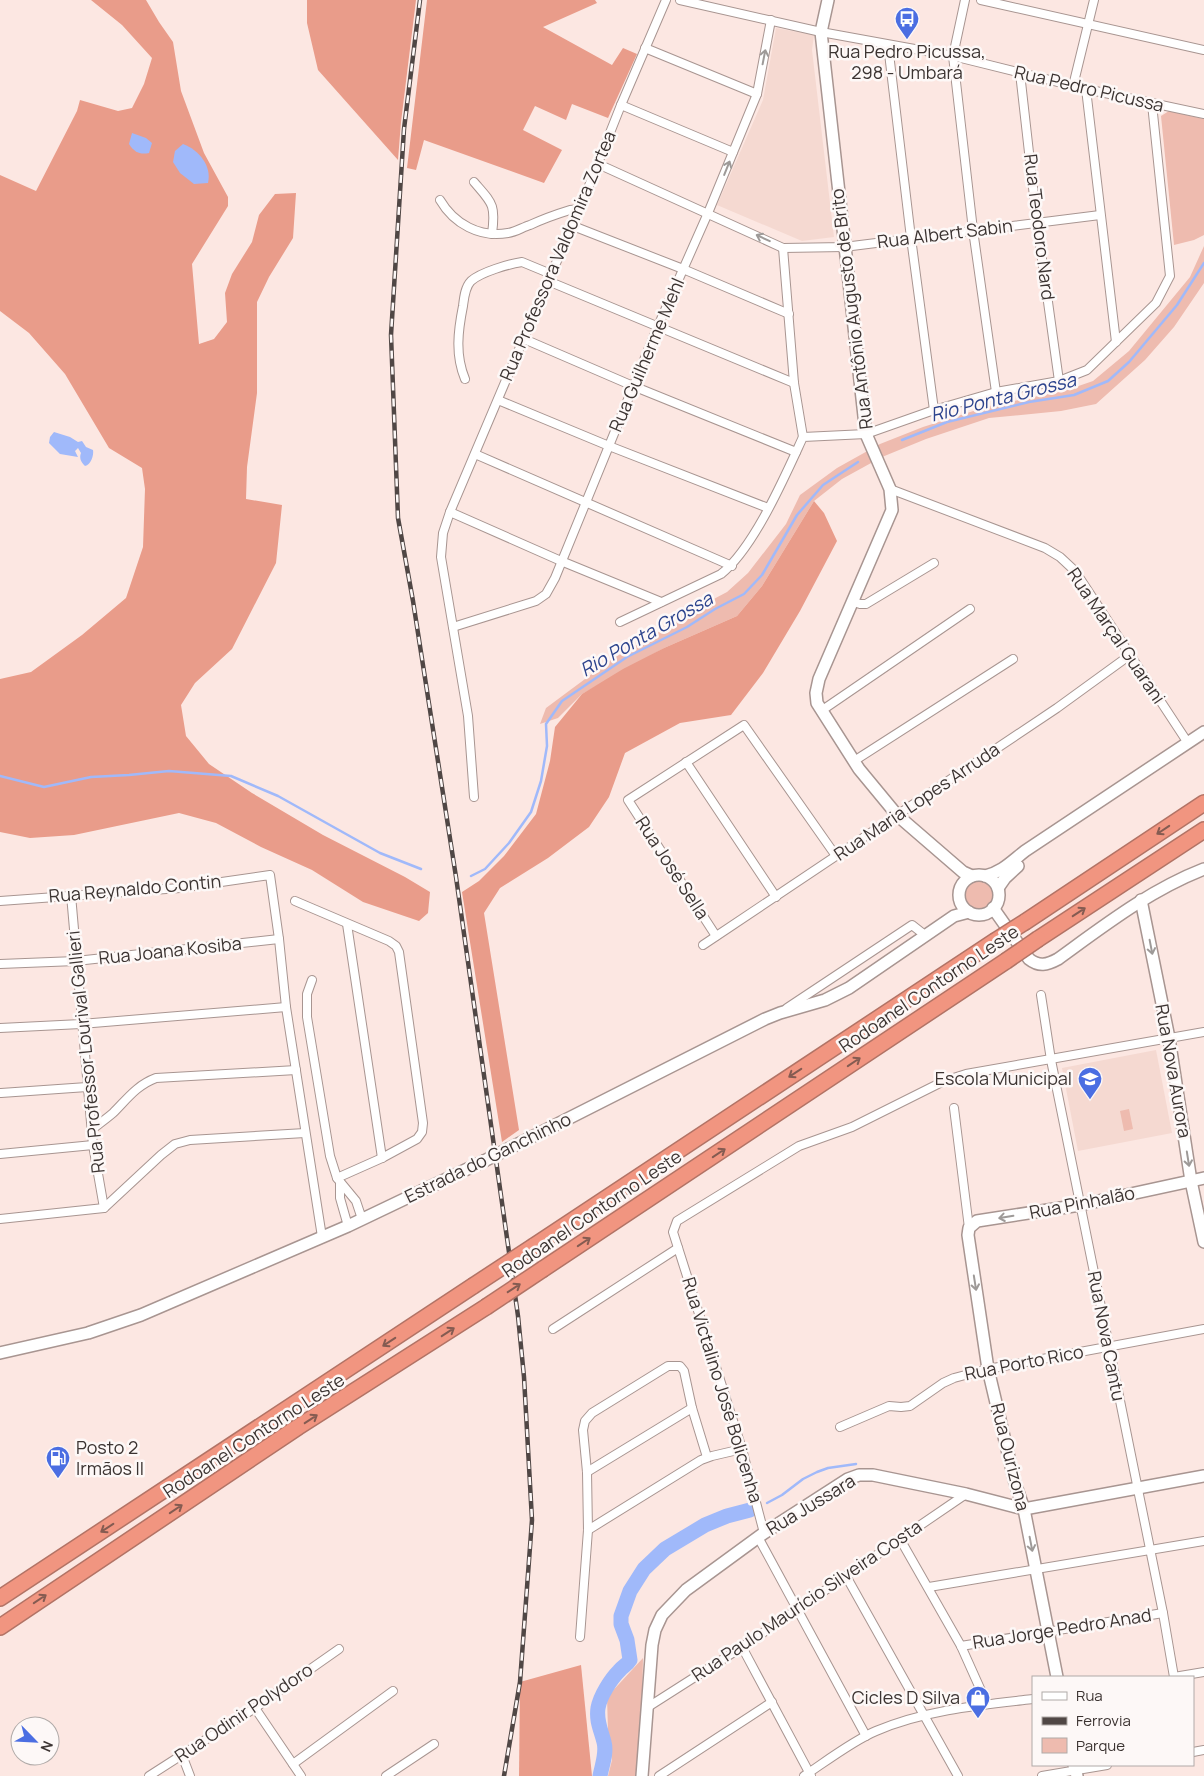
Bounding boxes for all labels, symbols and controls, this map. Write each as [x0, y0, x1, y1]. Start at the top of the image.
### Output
bus stop icon: Rua Pedro Picussa, 298 - Umbará [894, 6, 920, 40]
place label: Rua Pedro Picussa, 298 - Umbará [828, 39, 986, 84]
one-way arrow [760, 50, 770, 66]
street label: Rua Pedro Picussa [1012, 59, 1166, 117]
street label: Rua Professora Valdomira Zortea [493, 127, 621, 384]
street label: Rua Teodoro Nard [1019, 152, 1061, 301]
one-way arrow [722, 161, 732, 176]
street label: Rua Antônio Augusto de Brito [824, 187, 878, 431]
street label: Rua Albert Sabin [876, 213, 1014, 253]
one-way arrow [756, 233, 771, 243]
street label: Rua Guilherme Mehl [603, 274, 689, 435]
water label: Rio Ponta Grossa [928, 366, 1080, 428]
street label: Rua Marçal Guarani [1062, 563, 1171, 708]
water label: Rio Ponta Grossa [575, 585, 718, 683]
street label: Rua Maria Lopes Arruda [829, 737, 1004, 866]
street label: Rua José Sella [631, 811, 715, 924]
one-way arrow [1157, 825, 1171, 835]
street label: Rua Reynaldo Contin [48, 869, 222, 907]
one-way arrow [1072, 907, 1086, 917]
street label: Rodoanel Contorno Leste [834, 919, 1023, 1057]
street label: Rua Professor Lourival Gallieri [60, 930, 110, 1175]
street label: Rua Joana Kosiba [97, 931, 243, 969]
one-way arrow [1147, 939, 1156, 955]
street label: Rua Nova Aurora [1150, 1002, 1198, 1140]
one-way arrow [847, 1057, 861, 1067]
place label: Escola Municipal [935, 1066, 1072, 1090]
school or university icon: Escola Municipal [1077, 1066, 1103, 1100]
one-way arrow [788, 1068, 802, 1078]
street label: Estrada do Ganchinho [400, 1106, 575, 1208]
street label: Rodoanel Contorno Leste [497, 1144, 686, 1282]
one-way arrow [712, 1147, 726, 1158]
one-way arrow [1183, 1151, 1193, 1167]
street label: Rua Pinhalão [1027, 1180, 1137, 1224]
one-way arrow [998, 1212, 1014, 1222]
one-way arrow [576, 1237, 590, 1247]
street label: Rua Nova Cantu [1083, 1269, 1131, 1403]
street label: Rua Victalino José Bolicenha [677, 1274, 769, 1505]
one-way arrow [971, 1275, 981, 1291]
one-way arrow [507, 1283, 521, 1293]
one-way arrow [440, 1326, 454, 1336]
one-way arrow [382, 1337, 396, 1347]
street label: Rua Porto Rico [962, 1339, 1085, 1385]
street label: Rodoanel Contorno Leste [158, 1367, 349, 1503]
street label: Rua Ourizona [986, 1400, 1036, 1513]
one-way arrow [304, 1414, 318, 1425]
place label: Posto 2 Irmãos II [76, 1435, 144, 1480]
fuel station icon: Posto 2 Irmãos II [45, 1445, 71, 1479]
street label: Rua Jussara [762, 1468, 859, 1540]
one-way arrow [168, 1504, 182, 1514]
street label: Rua Paulo Maurício Silveira Costa [687, 1514, 926, 1686]
one-way arrow [100, 1523, 114, 1533]
one-way arrow [1027, 1536, 1036, 1552]
one-way arrow [33, 1594, 47, 1604]
street label: Rua Jorge Pedro Anad [971, 1602, 1153, 1654]
street label: Rua Odinir Polydoro [170, 1657, 317, 1767]
legend [1032, 1676, 1194, 1766]
place label: Cicles D Silva [852, 1685, 960, 1709]
shop icon: Cicles D Silva [965, 1685, 991, 1719]
text: Rua [1076, 1685, 1103, 1706]
text: Ferrovia [1076, 1710, 1131, 1731]
north arrow [10, 1716, 60, 1766]
text: Parque [1076, 1735, 1125, 1756]
text: N [37, 1738, 58, 1755]

